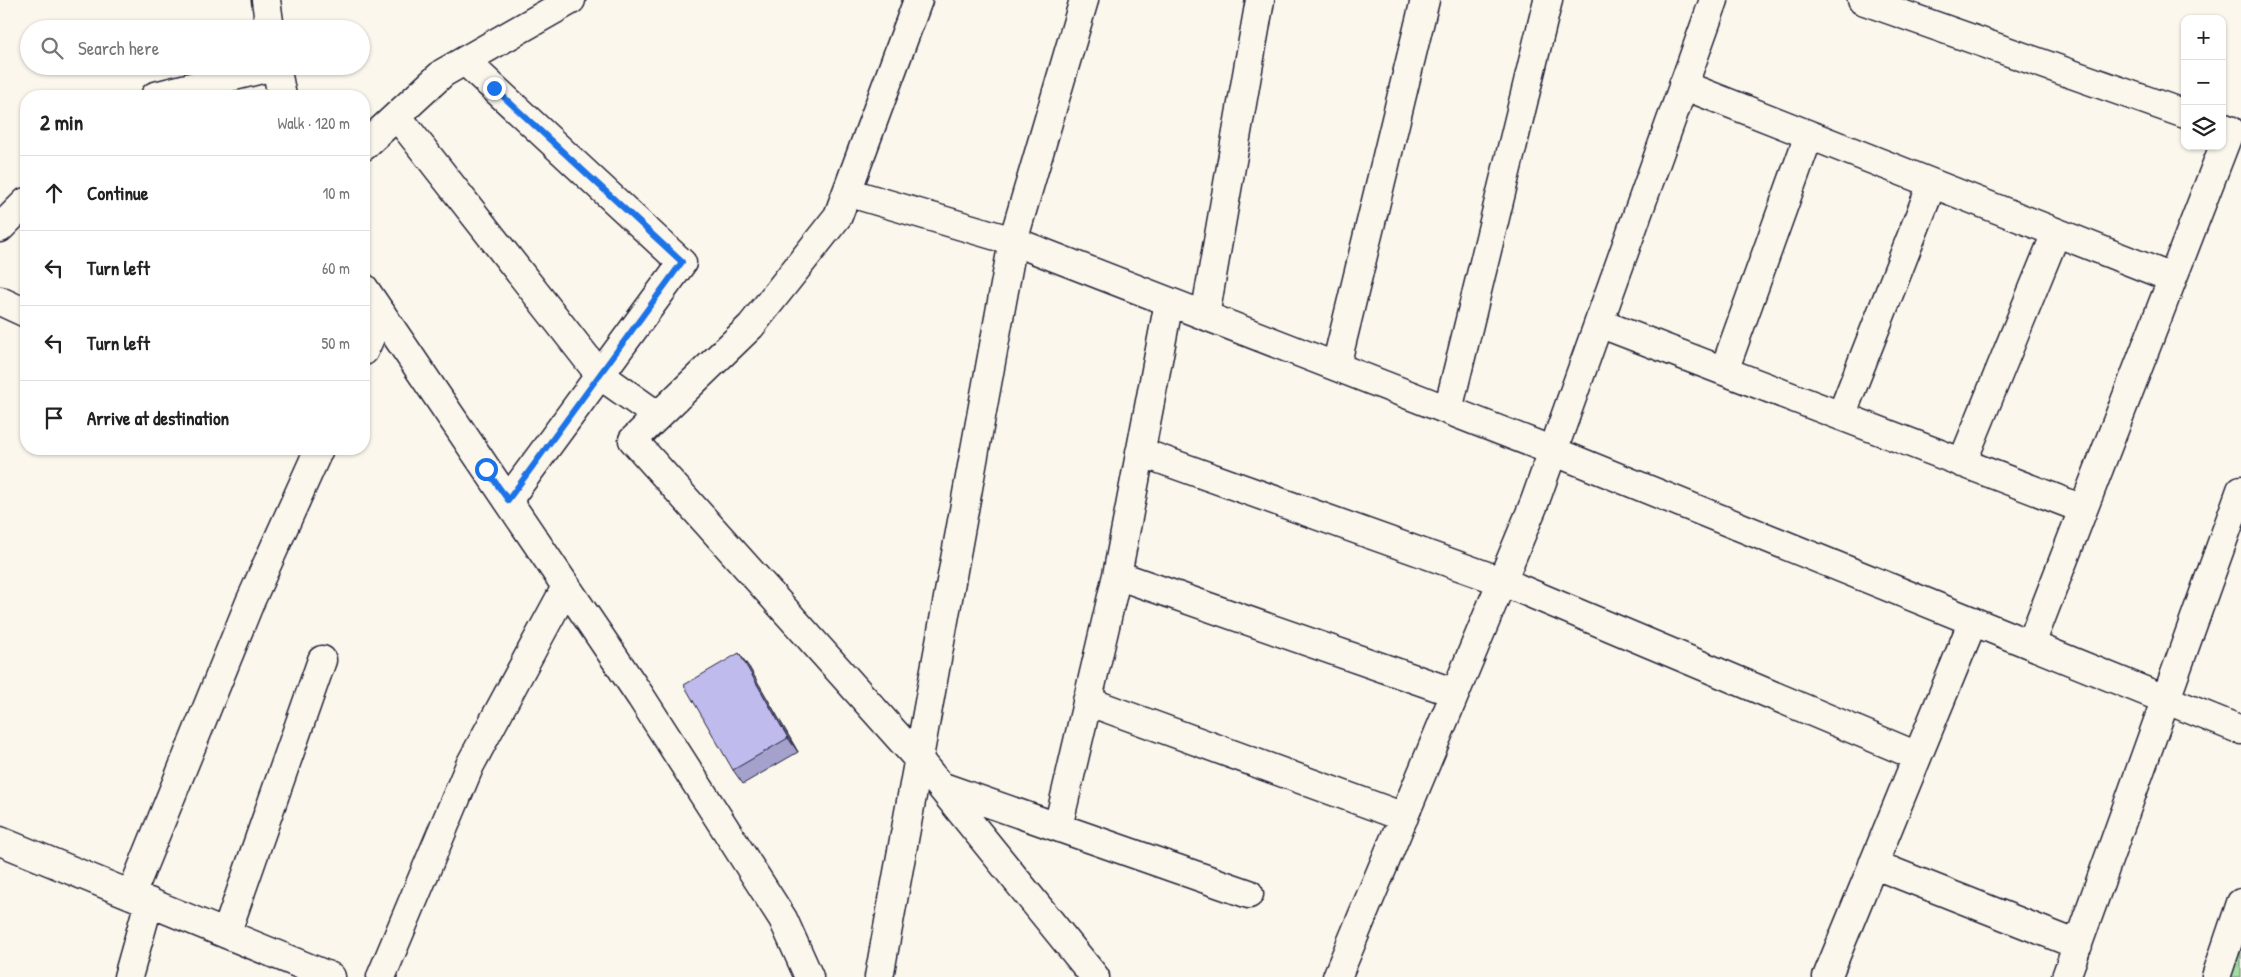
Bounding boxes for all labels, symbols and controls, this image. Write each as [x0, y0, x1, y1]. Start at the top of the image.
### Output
map controls [2181, 15, 2226, 150]
button: + [2181, 15, 2226, 60]
search box [20, 20, 370, 75]
icon: search [38, 34, 66, 62]
text: Search here [78, 35, 159, 61]
button: − [2181, 60, 2226, 105]
route end [483, 77, 506, 100]
button: layers [2181, 105, 2226, 150]
text: 2 min [40, 108, 83, 137]
text: Walk · 120 m [277, 112, 350, 134]
icon: ahead [40, 179, 68, 207]
text: Continue [87, 180, 148, 206]
text: 10 m [322, 182, 350, 204]
icon: left [40, 254, 68, 282]
text: Turn left [87, 255, 150, 281]
text: 60 m [322, 257, 350, 279]
icon: left [40, 329, 68, 357]
text: Turn left [87, 330, 150, 356]
text: 50 m [322, 332, 350, 354]
icon: arrive [40, 404, 68, 432]
text: Arrive at destination [87, 405, 229, 431]
route start [475, 458, 498, 481]

